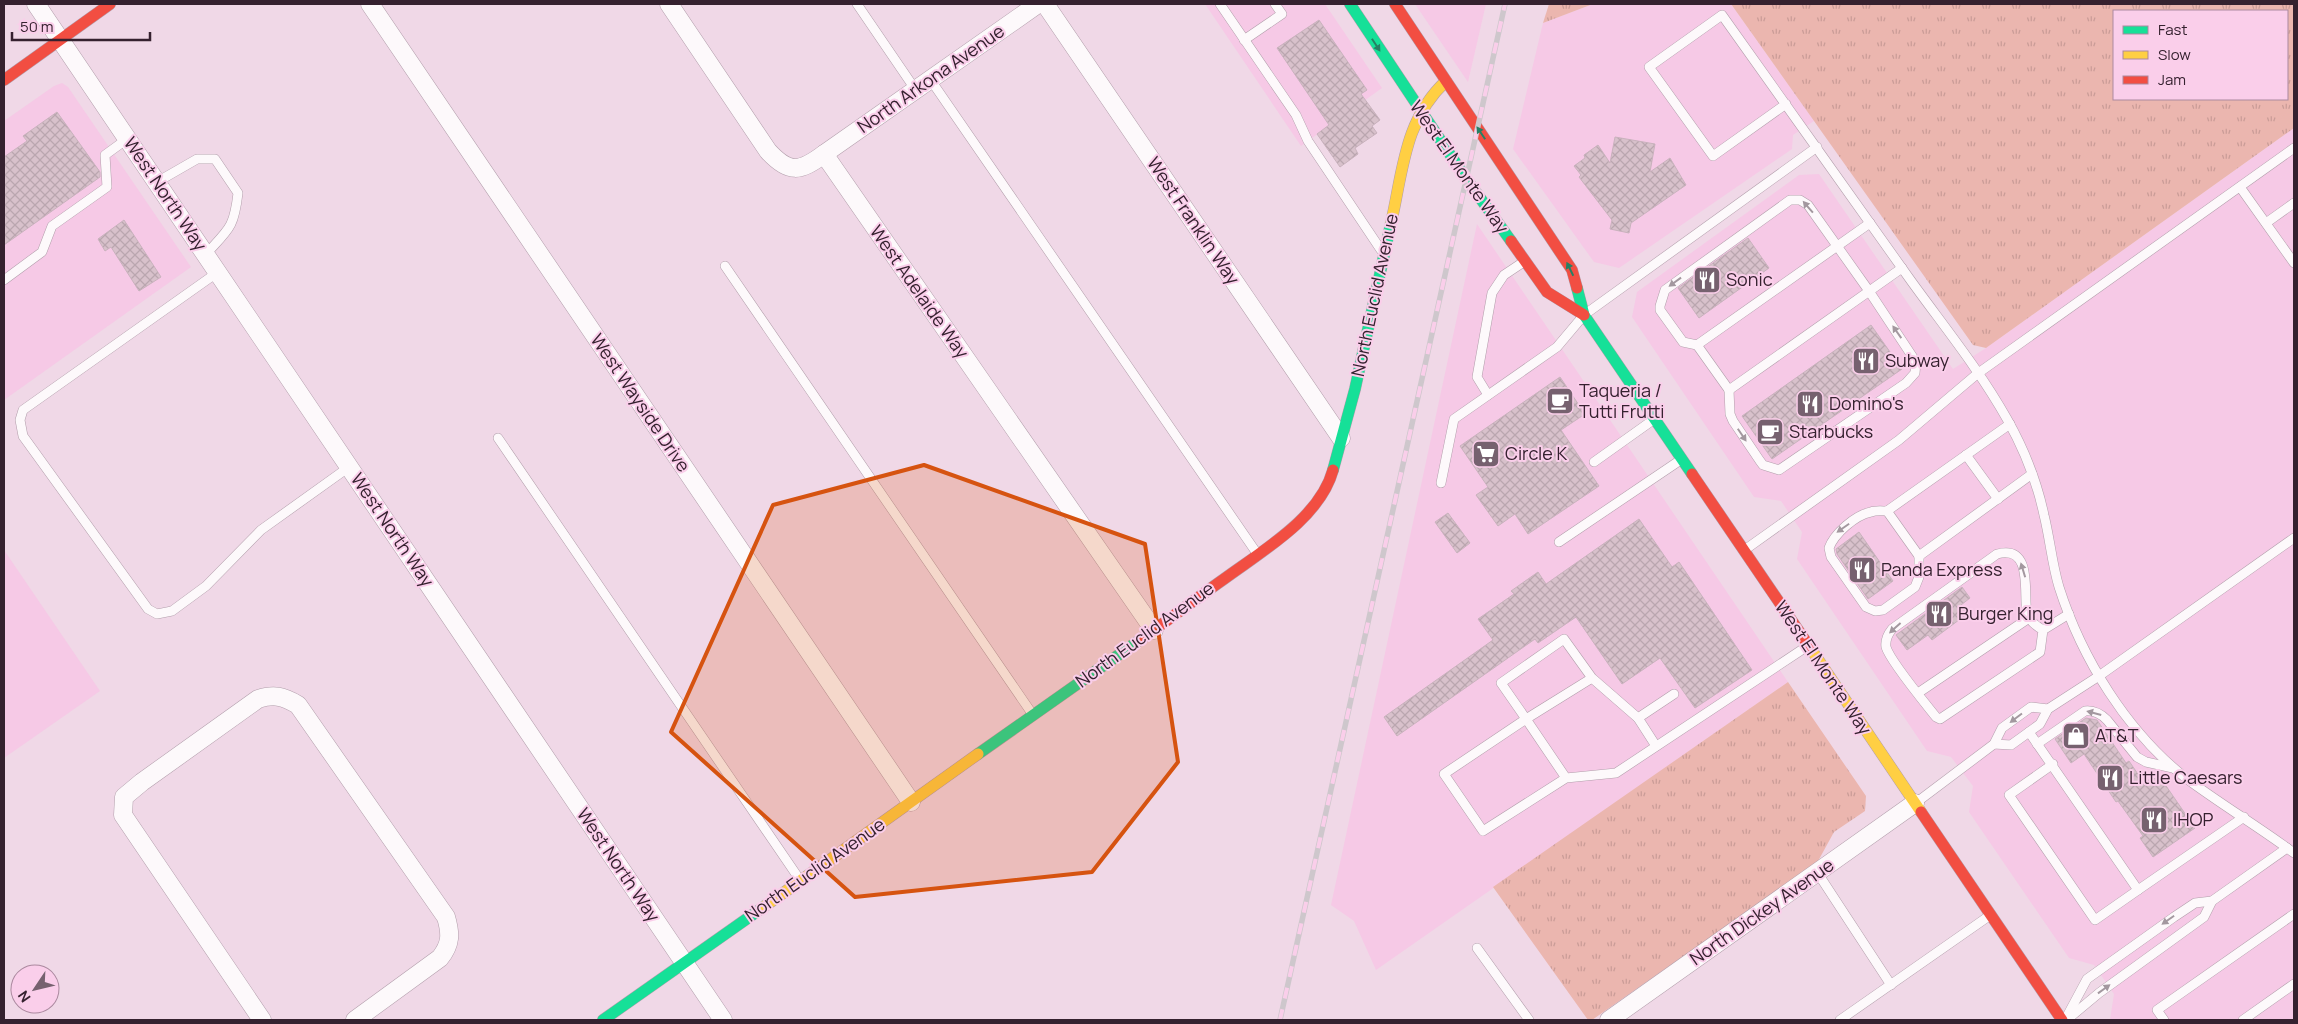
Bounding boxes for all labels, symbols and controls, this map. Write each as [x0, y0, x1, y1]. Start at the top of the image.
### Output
scale bar [12, 10, 150, 42]
legend [2113, 10, 2288, 100]
text: 50 m [20, 16, 54, 37]
street label: North Arkona Avenue [852, 18, 1009, 138]
text: Fast [2158, 19, 2187, 40]
one-way arrow [1372, 38, 1381, 51]
text: Slow [2158, 44, 2191, 65]
text: Jam [2158, 69, 2186, 90]
street label: West El Monte Way [1405, 95, 1515, 238]
one-way arrow [1476, 126, 1486, 140]
street label: West North Way [119, 132, 213, 255]
street label: West Franklin Way [1142, 152, 1246, 289]
one-way arrow [1802, 202, 1814, 214]
street label: North Euclid Avenue [1345, 211, 1403, 378]
street label: West Adelaide Way [865, 220, 975, 363]
one-way arrow [1566, 261, 1574, 276]
restaurant icon: Sonic [1692, 265, 1722, 295]
place label: Sonic [1726, 267, 1773, 291]
one-way arrow [1669, 277, 1682, 287]
one-way arrow [1892, 325, 1902, 339]
street label: West Wayside Drive [586, 329, 696, 476]
restaurant icon: Subway [1851, 346, 1881, 376]
place label: Subway [1885, 348, 1950, 372]
place label: Taqueria / Tutti Frutti [1579, 378, 1664, 423]
cafe icon: Taqueria / Tutti Frutti [1545, 386, 1575, 416]
restaurant icon: Domino's [1795, 389, 1825, 419]
place label: Domino's [1829, 391, 1904, 415]
cafe icon: Starbucks [1755, 417, 1785, 447]
place label: Starbucks [1789, 419, 1873, 443]
one-way arrow [1737, 428, 1747, 442]
supermarket icon: Circle K [1471, 439, 1501, 469]
place label: Circle K [1505, 441, 1567, 465]
street label: West North Way [346, 468, 440, 591]
one-way arrow [1837, 523, 1850, 533]
restaurant icon: Panda Express [1847, 555, 1877, 585]
place label: Panda Express [1881, 557, 2002, 581]
one-way arrow [2019, 563, 2027, 578]
street label: North Euclid Avenue [1070, 576, 1219, 693]
street label: West El Monte Way [1770, 596, 1878, 740]
restaurant icon: Burger King [1924, 599, 1954, 629]
place label: Burger King [1958, 601, 2053, 625]
one-way arrow [1888, 623, 1901, 634]
one-way arrow [2086, 709, 2101, 717]
one-way arrow [2009, 713, 2023, 723]
shop icon: AT&T [2061, 721, 2091, 751]
place label: AT&T [2095, 723, 2139, 747]
restaurant icon: Little Caesars [2095, 763, 2125, 793]
place label: Little Caesars [2129, 765, 2243, 789]
street label: West North Way [572, 803, 666, 926]
restaurant icon: IHOP [2139, 805, 2169, 835]
place label: IHOP [2173, 807, 2214, 831]
street label: North Euclid Avenue [740, 812, 889, 927]
street label: North Dickey Avenue [1684, 852, 1838, 970]
one-way arrow [2162, 915, 2175, 925]
north arrow [10, 964, 60, 1014]
one-way arrow [2097, 984, 2110, 995]
text: N [13, 987, 35, 1006]

